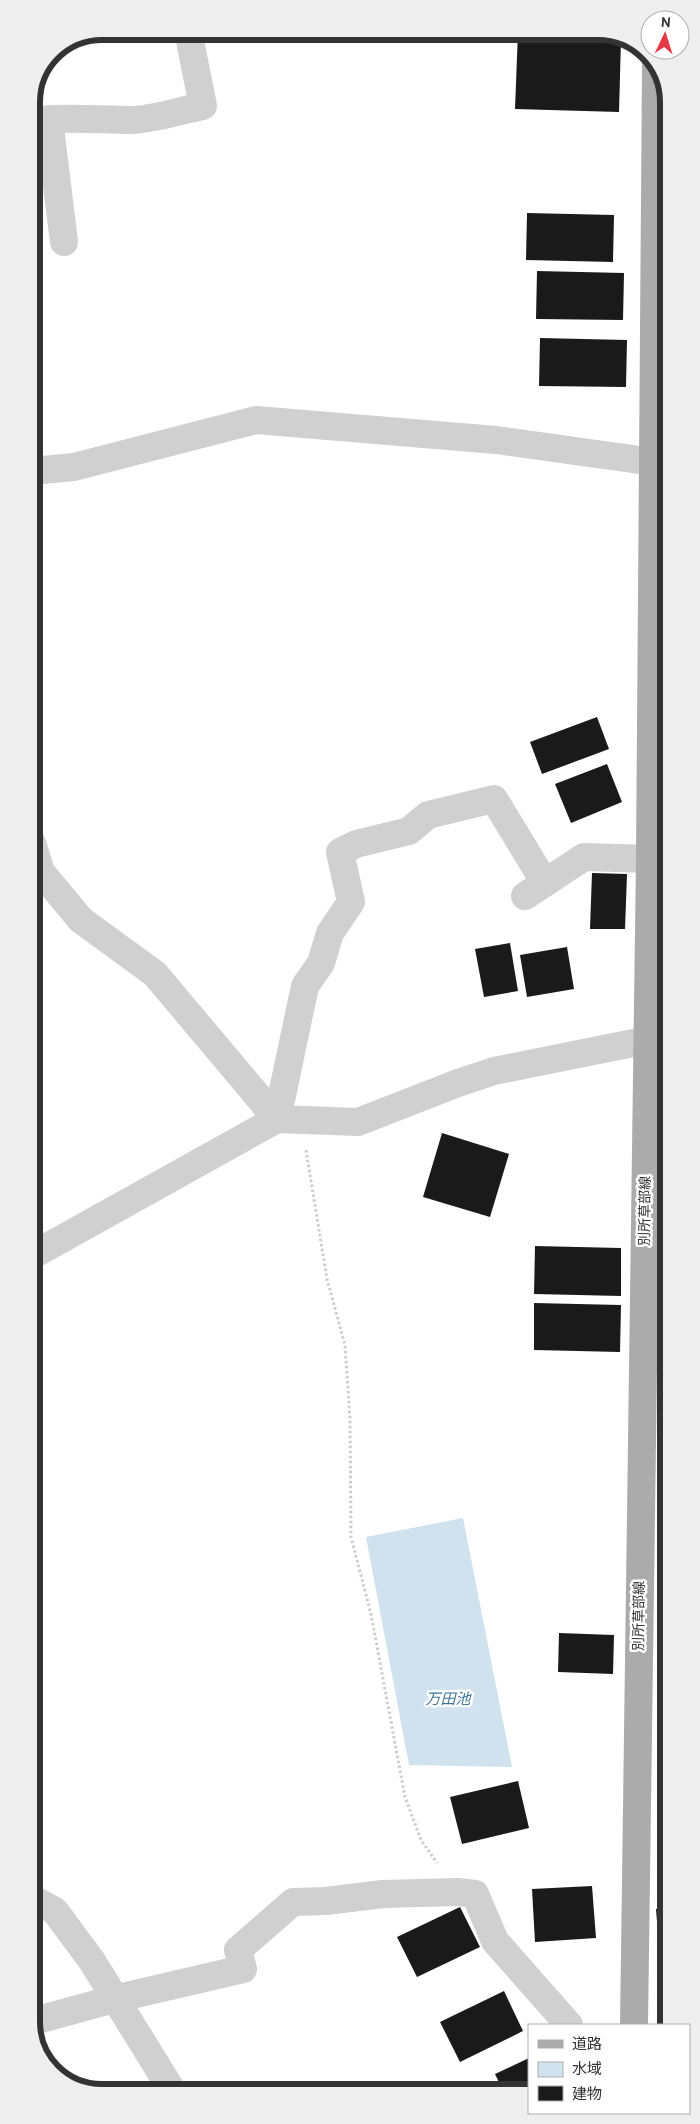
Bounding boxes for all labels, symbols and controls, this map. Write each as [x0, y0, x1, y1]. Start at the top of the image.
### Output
north arrow [640, 10, 690, 60]
text: N [660, 15, 671, 32]
street label: 別所草部線 [637, 1176, 655, 1246]
street label: 別所草部線 [631, 1581, 649, 1651]
water label: 万田池 [425, 1691, 472, 1710]
legend [528, 2024, 690, 2114]
text: 道路 [572, 2036, 602, 2055]
text: 水域 [572, 2061, 602, 2080]
text: 建物 [572, 2086, 602, 2105]

